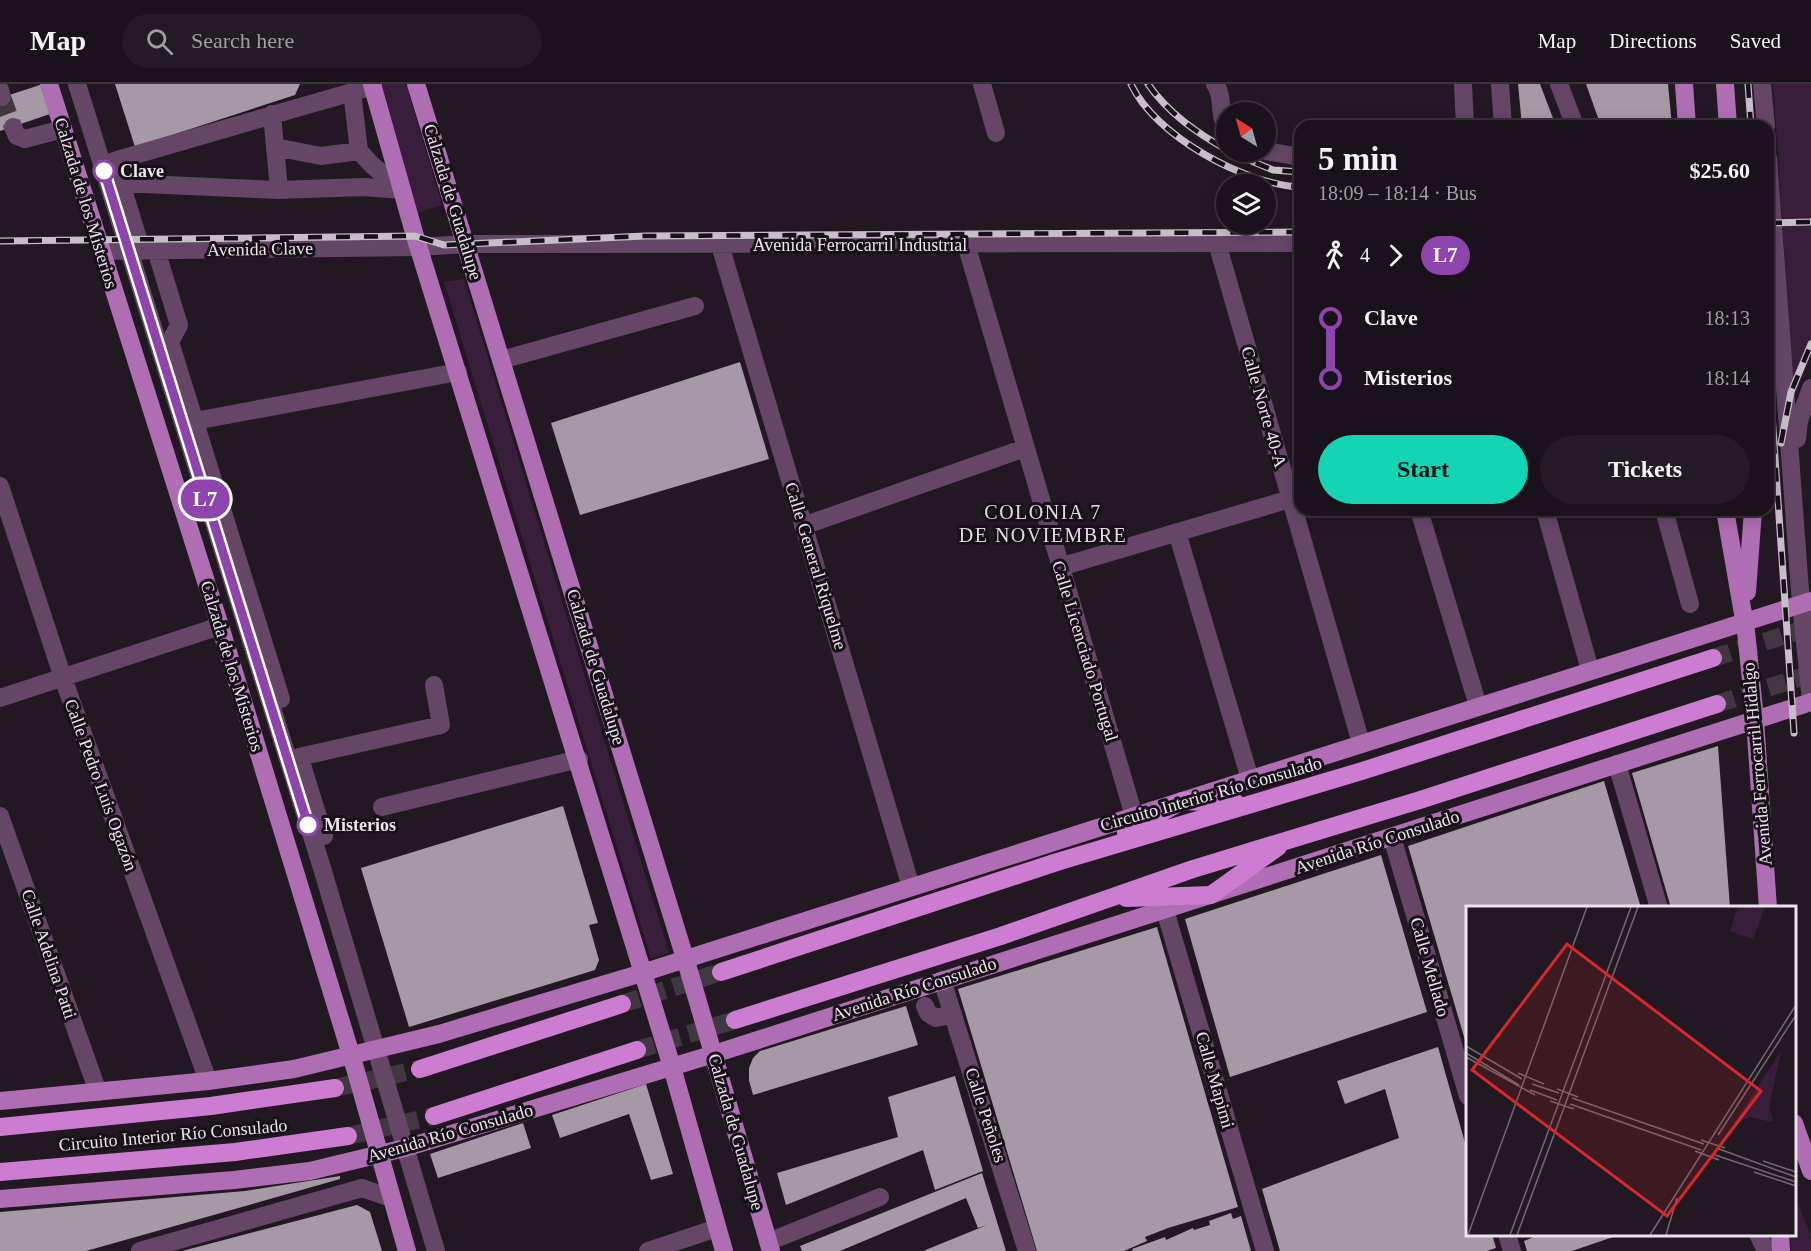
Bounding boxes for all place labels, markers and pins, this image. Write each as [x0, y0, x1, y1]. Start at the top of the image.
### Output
marker: Clave [93, 160, 115, 182]
place label: Clave [120, 161, 164, 181]
marker: Misterios [297, 814, 319, 836]
place label: Misterios [324, 815, 396, 835]

